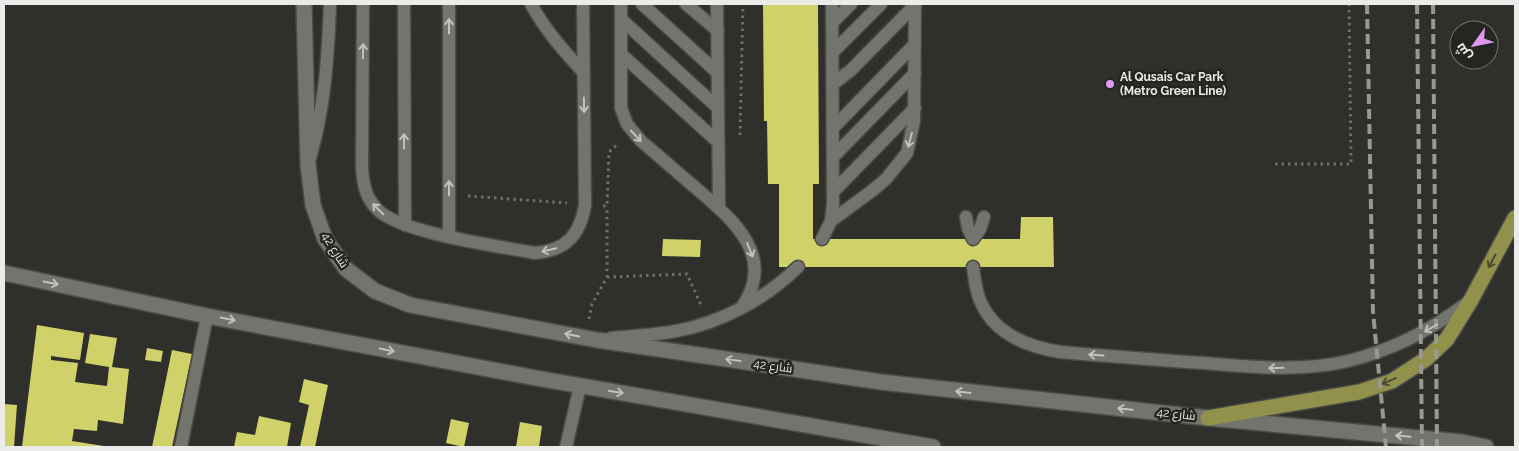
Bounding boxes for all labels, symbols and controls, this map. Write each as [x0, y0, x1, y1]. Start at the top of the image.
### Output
one-way arrow [444, 18, 454, 34]
north arrow [1449, 20, 1499, 70]
text: ش [1451, 40, 1476, 64]
one-way arrow [358, 43, 368, 60]
place label: Al Qusais Car Park (Metro Green Line) [1120, 70, 1226, 98]
marker: Al Qusais Car Park (Metro Green Line) [1104, 78, 1116, 90]
one-way arrow [579, 96, 589, 113]
one-way arrow [631, 129, 642, 142]
one-way arrow [905, 131, 915, 147]
one-way arrow [399, 133, 409, 150]
one-way arrow [444, 181, 454, 197]
one-way arrow [372, 203, 384, 215]
street label: شارع 42 [318, 230, 351, 271]
one-way arrow [746, 241, 755, 257]
one-way arrow [542, 246, 558, 255]
one-way arrow [1487, 254, 1497, 269]
one-way arrow [43, 278, 59, 288]
one-way arrow [219, 315, 235, 325]
one-way arrow [1424, 323, 1439, 333]
one-way arrow [565, 330, 581, 339]
one-way arrow [379, 345, 395, 355]
one-way arrow [1089, 350, 1105, 360]
one-way arrow [725, 355, 741, 365]
street label: شارع 42 [753, 356, 793, 377]
one-way arrow [1268, 363, 1284, 372]
one-way arrow [1382, 377, 1397, 387]
one-way arrow [956, 387, 972, 397]
one-way arrow [608, 388, 624, 398]
one-way arrow [1117, 404, 1133, 414]
street label: شارع 42 [1156, 405, 1196, 424]
one-way arrow [1395, 432, 1411, 441]

